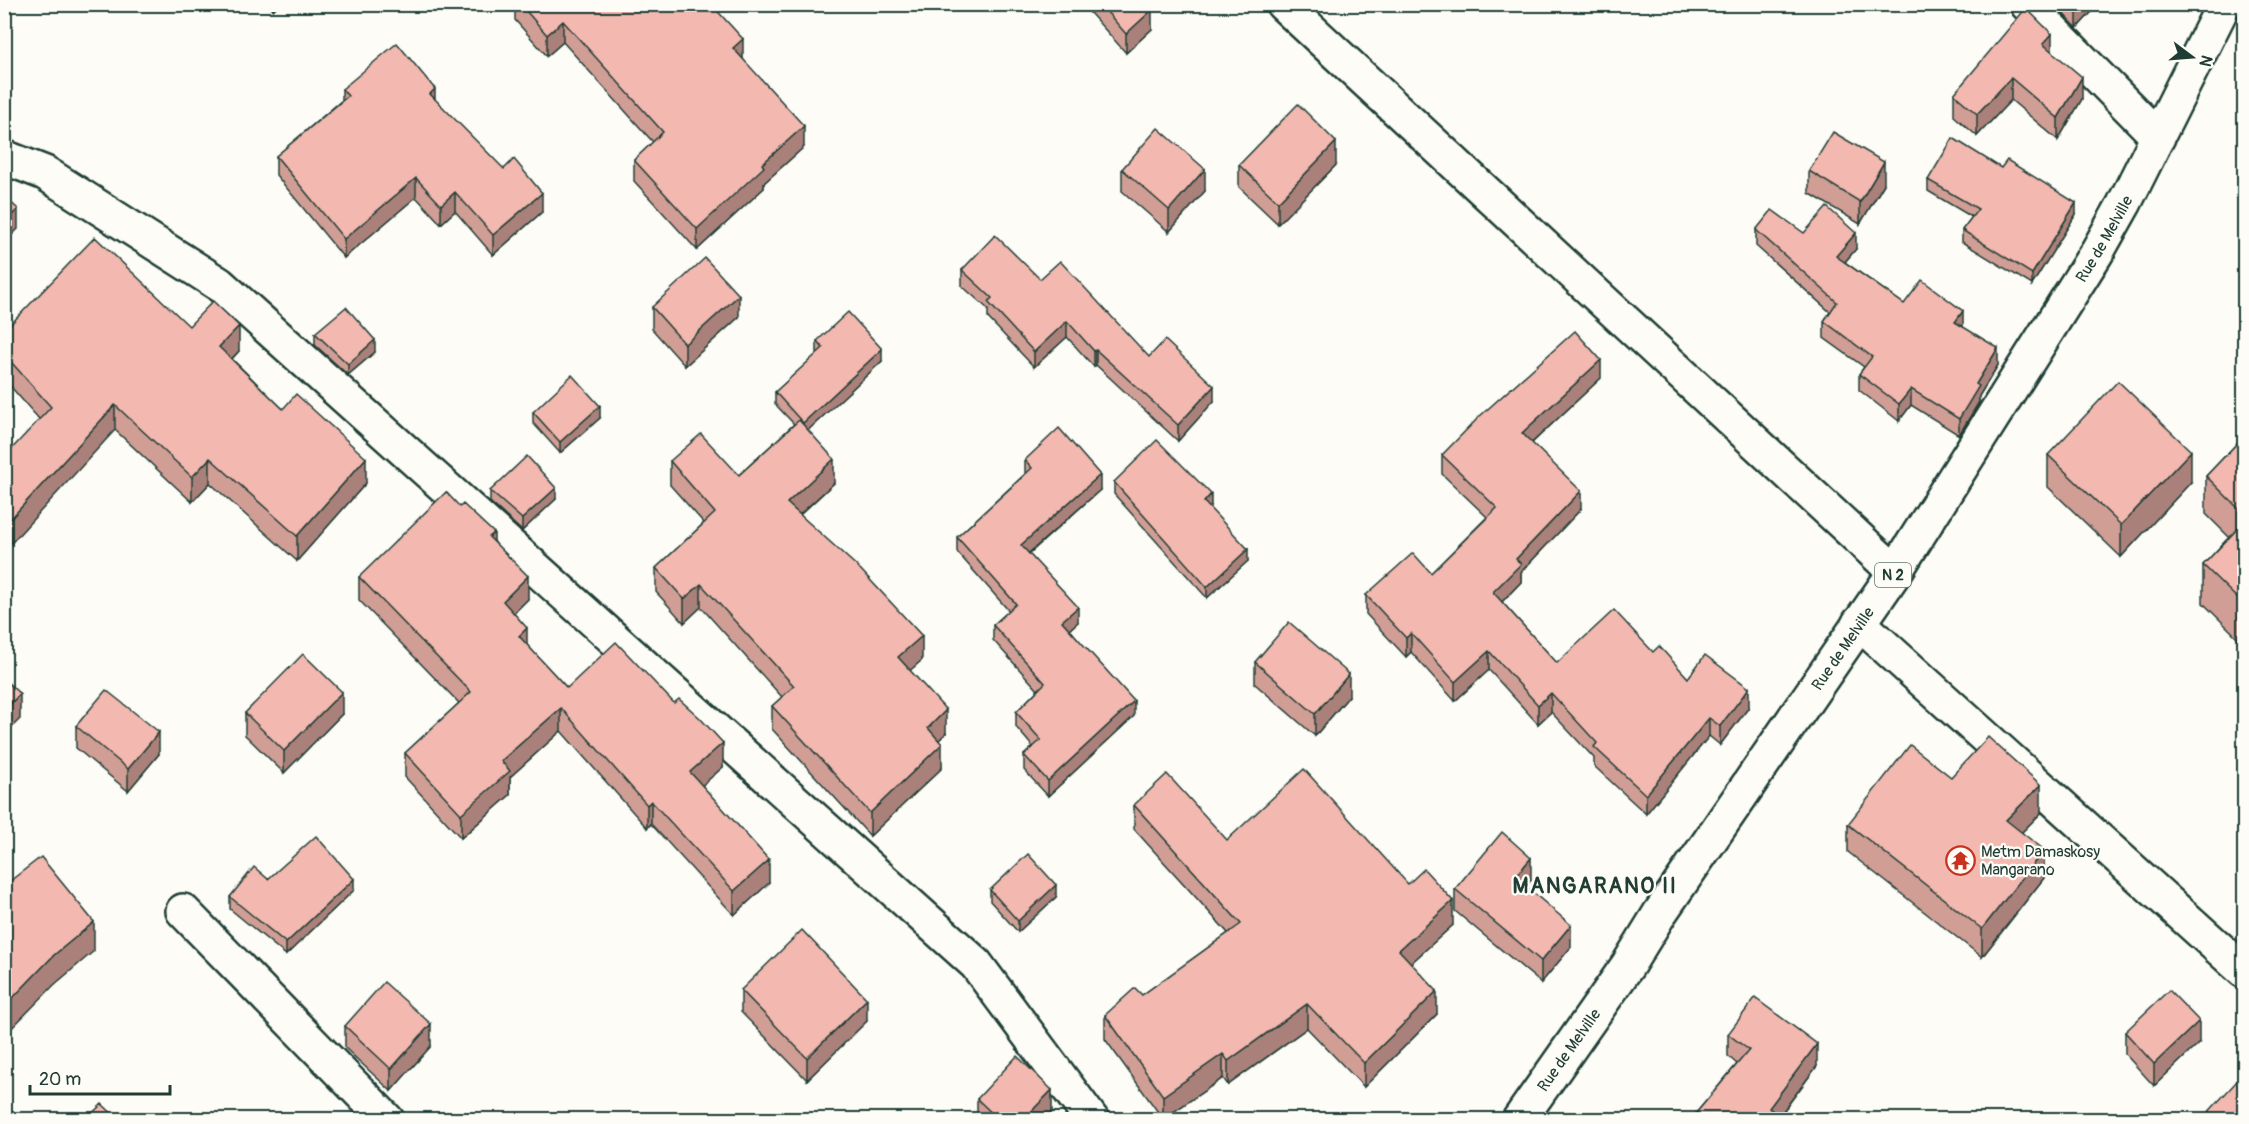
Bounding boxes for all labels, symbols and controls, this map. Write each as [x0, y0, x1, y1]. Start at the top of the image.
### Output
north arrow [2162, 27, 2222, 87]
text: N [2194, 53, 2217, 69]
street label: Rue de Melville [2071, 192, 2138, 286]
road number: N 2 [1875, 563, 1911, 587]
street label: Rue de Melville [1808, 603, 1879, 694]
place label: Metm Damaskosy Mangarano [1981, 842, 2100, 880]
temple icon: Metm Damaskosy Mangarano [1944, 844, 1976, 876]
district label: MANGARANO II [1513, 872, 1677, 900]
street label: Rue de Melville [1533, 1005, 1605, 1096]
scale bar [30, 1058, 170, 1096]
text: 20 m [39, 1068, 81, 1091]

